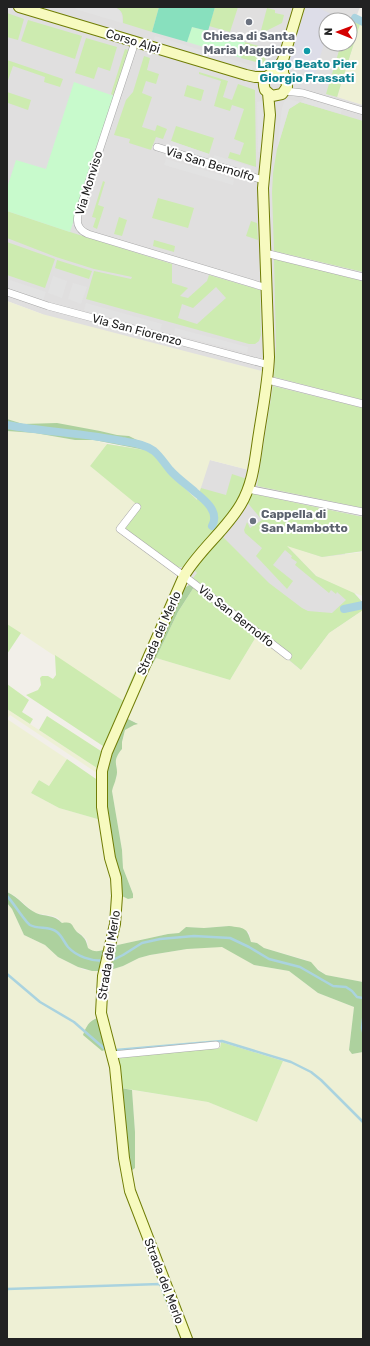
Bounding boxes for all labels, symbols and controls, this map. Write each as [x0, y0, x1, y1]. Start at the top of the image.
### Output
north arrow [318, 12, 358, 52]
marker: Chiesa di Santa Maria Maggiore [244, 17, 254, 27]
street label: Corso Alpi [104, 26, 162, 56]
text: N [322, 28, 335, 36]
place label: Chiesa di Santa Maria Maggiore [203, 29, 295, 57]
marker: Largo Beato Pier Giorgio Frassati [302, 46, 312, 56]
place label: Largo Beato Pier Giorgio Frassati [257, 57, 357, 85]
street label: Via San Bernolfo [164, 144, 256, 184]
street label: Via Monviso [73, 149, 105, 217]
street label: Via San Fiorenzo [90, 311, 184, 349]
place label: Cappella di San Mambotto [261, 507, 348, 535]
marker: Cappella di San Mambotto [248, 516, 258, 526]
street label: Via San Bernolfo [195, 582, 277, 650]
street label: Strada del Merlo [134, 589, 184, 677]
street label: Strada del Merlo [95, 909, 123, 1001]
street label: Strada del Merlo [141, 1236, 187, 1326]

